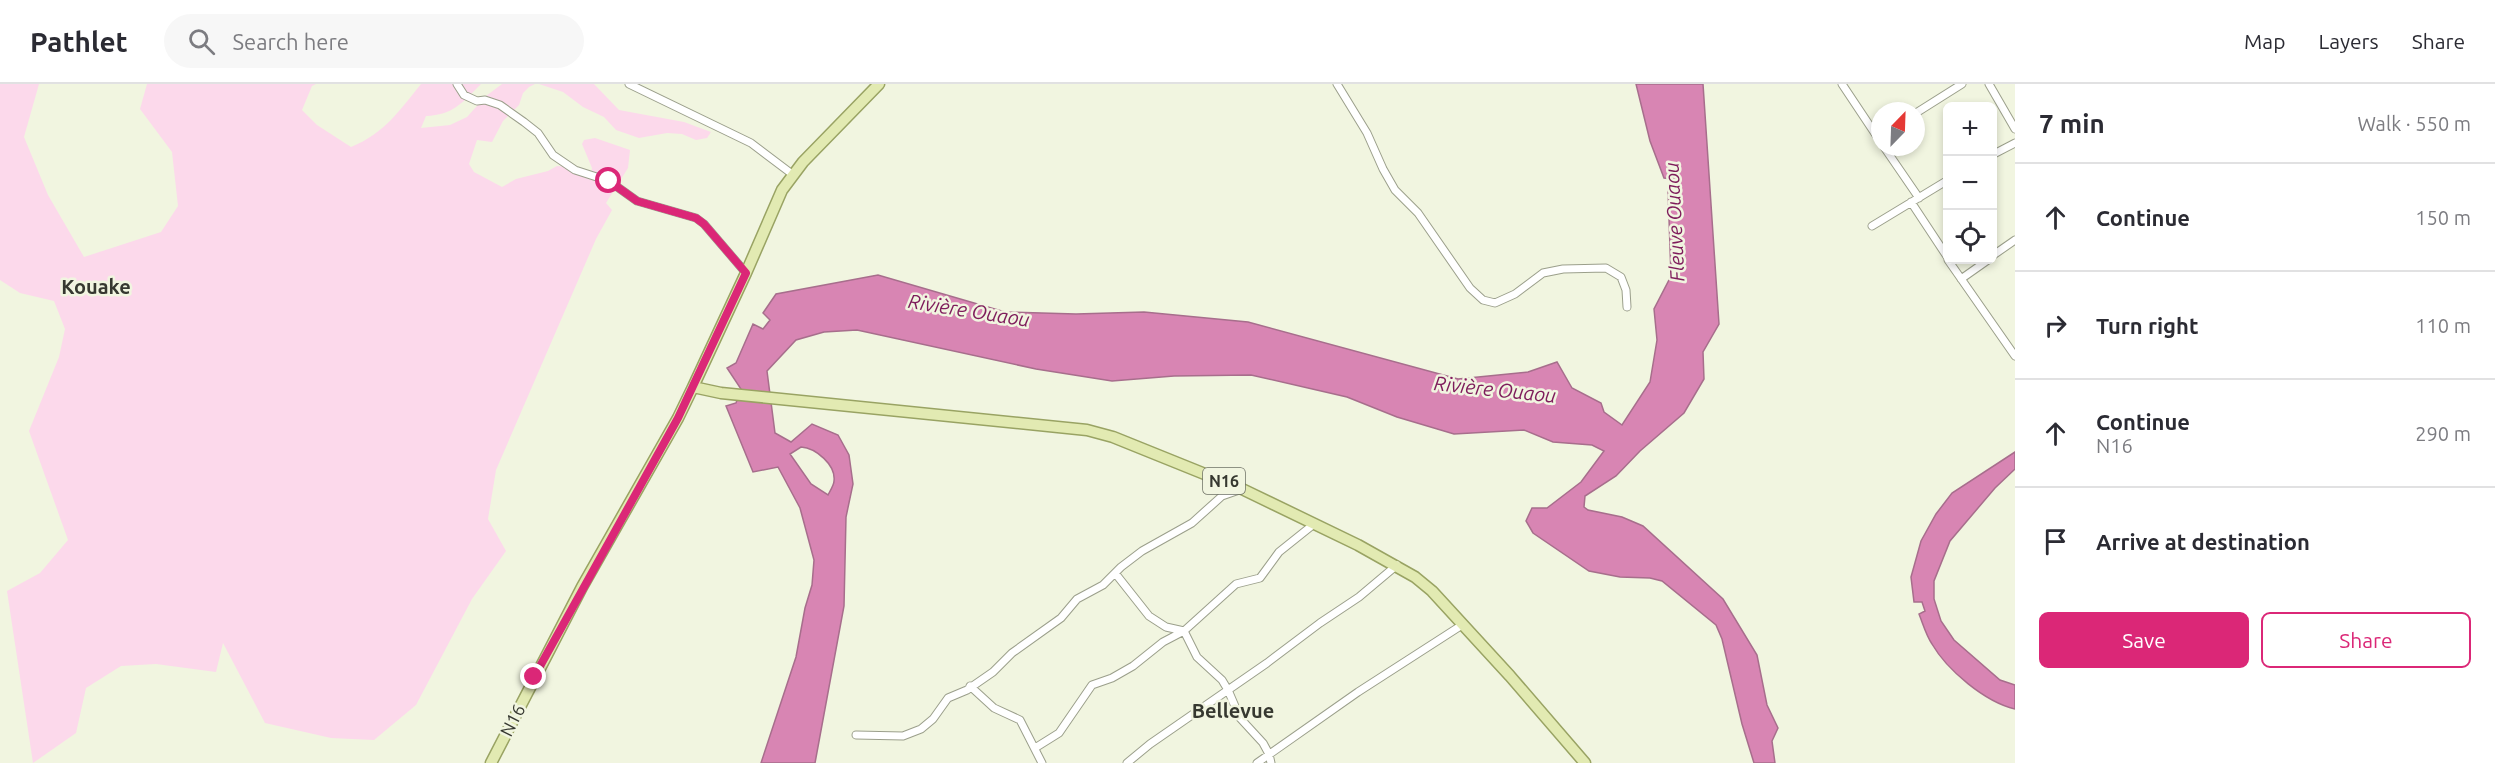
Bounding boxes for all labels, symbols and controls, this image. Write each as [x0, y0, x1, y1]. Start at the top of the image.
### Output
search box [164, 14, 584, 68]
icon: search [185, 25, 218, 58]
text: Pathlet [30, 26, 128, 57]
text: Search here [233, 29, 349, 54]
text: Map [2244, 29, 2285, 53]
text: Layers [2318, 29, 2379, 53]
text: Share [2412, 29, 2465, 53]
north arrow [1871, 102, 1925, 156]
map controls [1943, 102, 1997, 264]
button: + [1943, 102, 1997, 156]
text: 7 min [2039, 109, 2105, 138]
text: Walk · 550 m [2358, 112, 2471, 135]
button: − [1943, 156, 1997, 210]
water label: Fleuve Ouaou [1659, 162, 1689, 282]
route start [595, 167, 621, 193]
icon: ahead [2039, 201, 2072, 234]
text: Continue [2096, 205, 2190, 230]
text: 150 m [2415, 206, 2471, 229]
button: locate [1943, 210, 1997, 264]
district label: Kouake [61, 275, 131, 298]
water label: Rivière Ouaou [907, 289, 1032, 331]
icon: right [2039, 309, 2072, 342]
text: Turn right [2096, 313, 2198, 338]
text: 110 m [2415, 314, 2471, 337]
water label: Rivière Ouaou [1433, 371, 1557, 407]
text: Continue [2096, 409, 2190, 434]
icon: ahead [2039, 417, 2072, 450]
text: 290 m [2415, 422, 2471, 445]
text: N16 [2096, 434, 2133, 457]
road number: N16 [1203, 468, 1245, 494]
icon: arrive [2039, 525, 2072, 558]
text: Arrive at destination [2096, 529, 2310, 554]
button: Save [2039, 612, 2249, 668]
button: Share [2261, 612, 2471, 668]
route end [520, 663, 546, 689]
district label: Bellevue [1192, 699, 1274, 722]
street label: N16 [496, 701, 528, 739]

